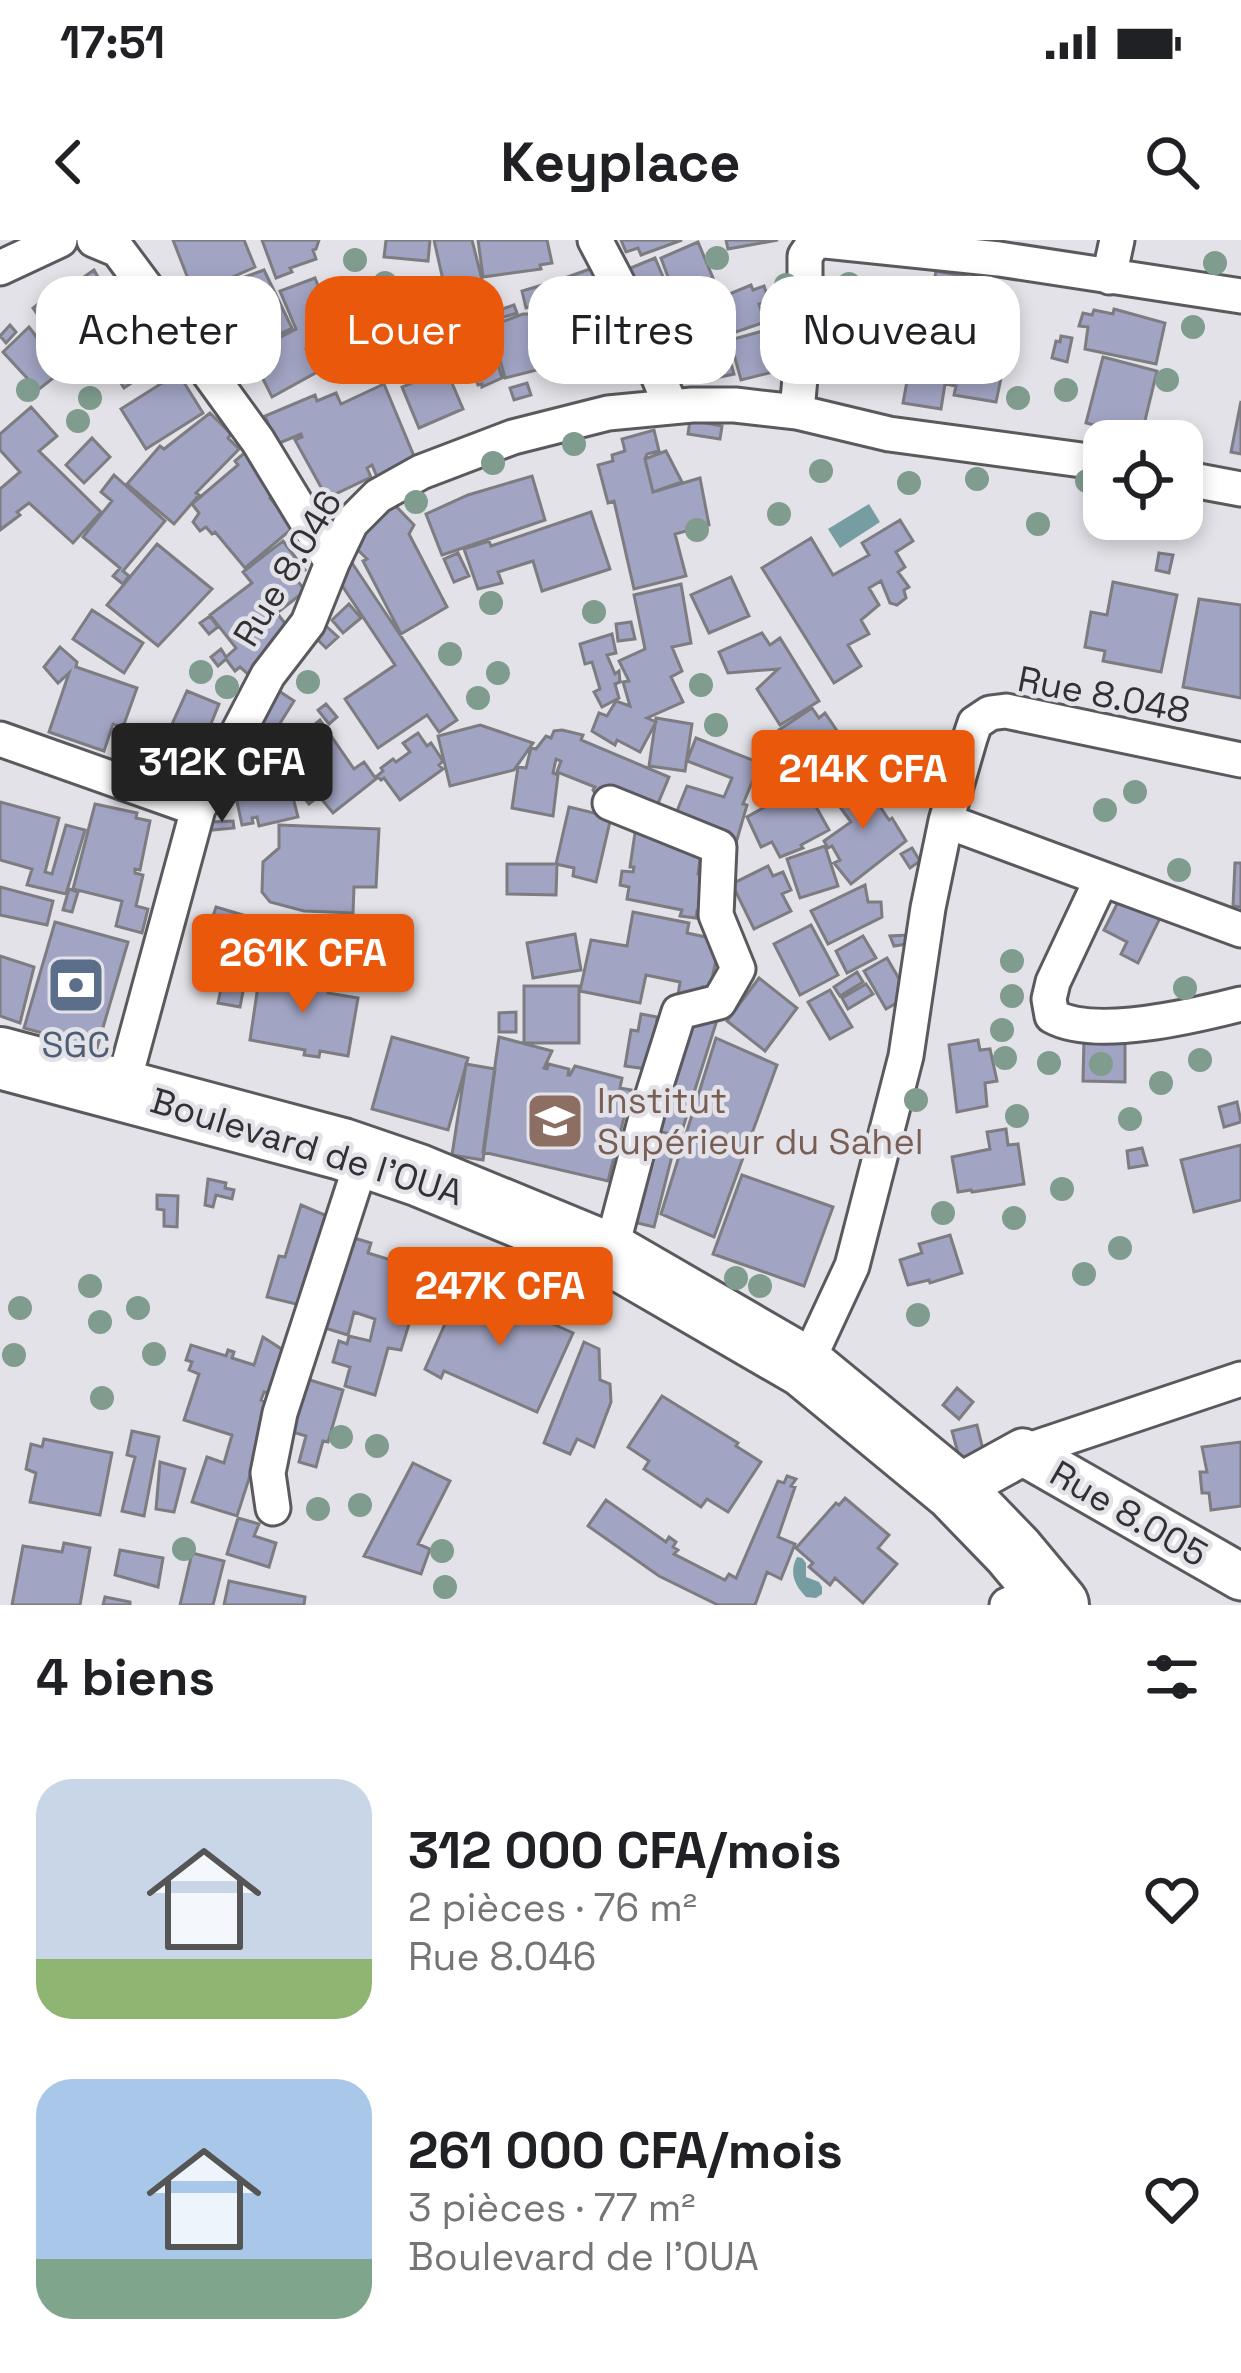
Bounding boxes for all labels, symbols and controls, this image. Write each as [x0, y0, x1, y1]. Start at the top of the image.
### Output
text: 17:51 [60, 14, 165, 71]
text: Keyplace [501, 128, 740, 197]
icon: back [36, 129, 102, 195]
icon: search [1139, 129, 1205, 195]
chip: Acheter [36, 276, 281, 384]
chip: Louer [305, 276, 504, 384]
chip: Filtres [528, 276, 736, 384]
chip: Nouveau [760, 276, 1020, 384]
map controls [1083, 420, 1203, 540]
button: locate [1083, 420, 1203, 540]
street label: Rue 8.046 [223, 482, 352, 655]
street label: Rue 8.048 [1014, 656, 1194, 734]
pin: 312K CFA [98, 723, 346, 825]
pin: 214K CFA [739, 730, 987, 832]
text: 312K CFA [138, 737, 306, 786]
text: 214K CFA [779, 744, 947, 793]
pin: 261K CFA [179, 914, 427, 1016]
text: 261K CFA [219, 928, 387, 977]
bank icon: SGC [45, 954, 107, 1016]
place label: SGC [42, 1022, 110, 1068]
street label: Boulevard de l'OUA [145, 1078, 468, 1216]
place label: Institut Supérieur du Sahel [597, 1078, 924, 1165]
school or university icon: Institut Supérieur du Sahel [524, 1090, 586, 1152]
pin: 247K CFA [376, 1247, 624, 1349]
text: 247K CFA [415, 1261, 585, 1310]
street label: Rue 8.005 [1042, 1450, 1215, 1577]
icon: filters [1139, 1644, 1205, 1710]
text: 4 biens [36, 1645, 215, 1710]
text: 312 000 CFA/mois [408, 1818, 842, 1883]
icon: home [132, 1827, 276, 1971]
icon: heart [1139, 1866, 1205, 1932]
text: 2 pièces · 76 m² [408, 1883, 697, 1932]
text: Rue 8.046 [408, 1932, 596, 1981]
text: 261 000 CFA/mois [408, 2118, 843, 2183]
icon: home [132, 2127, 276, 2271]
icon: heart [1139, 2166, 1205, 2232]
text: 3 pièces · 77 m² [408, 2183, 695, 2232]
text: Boulevard de l'OUA [408, 2232, 759, 2281]

